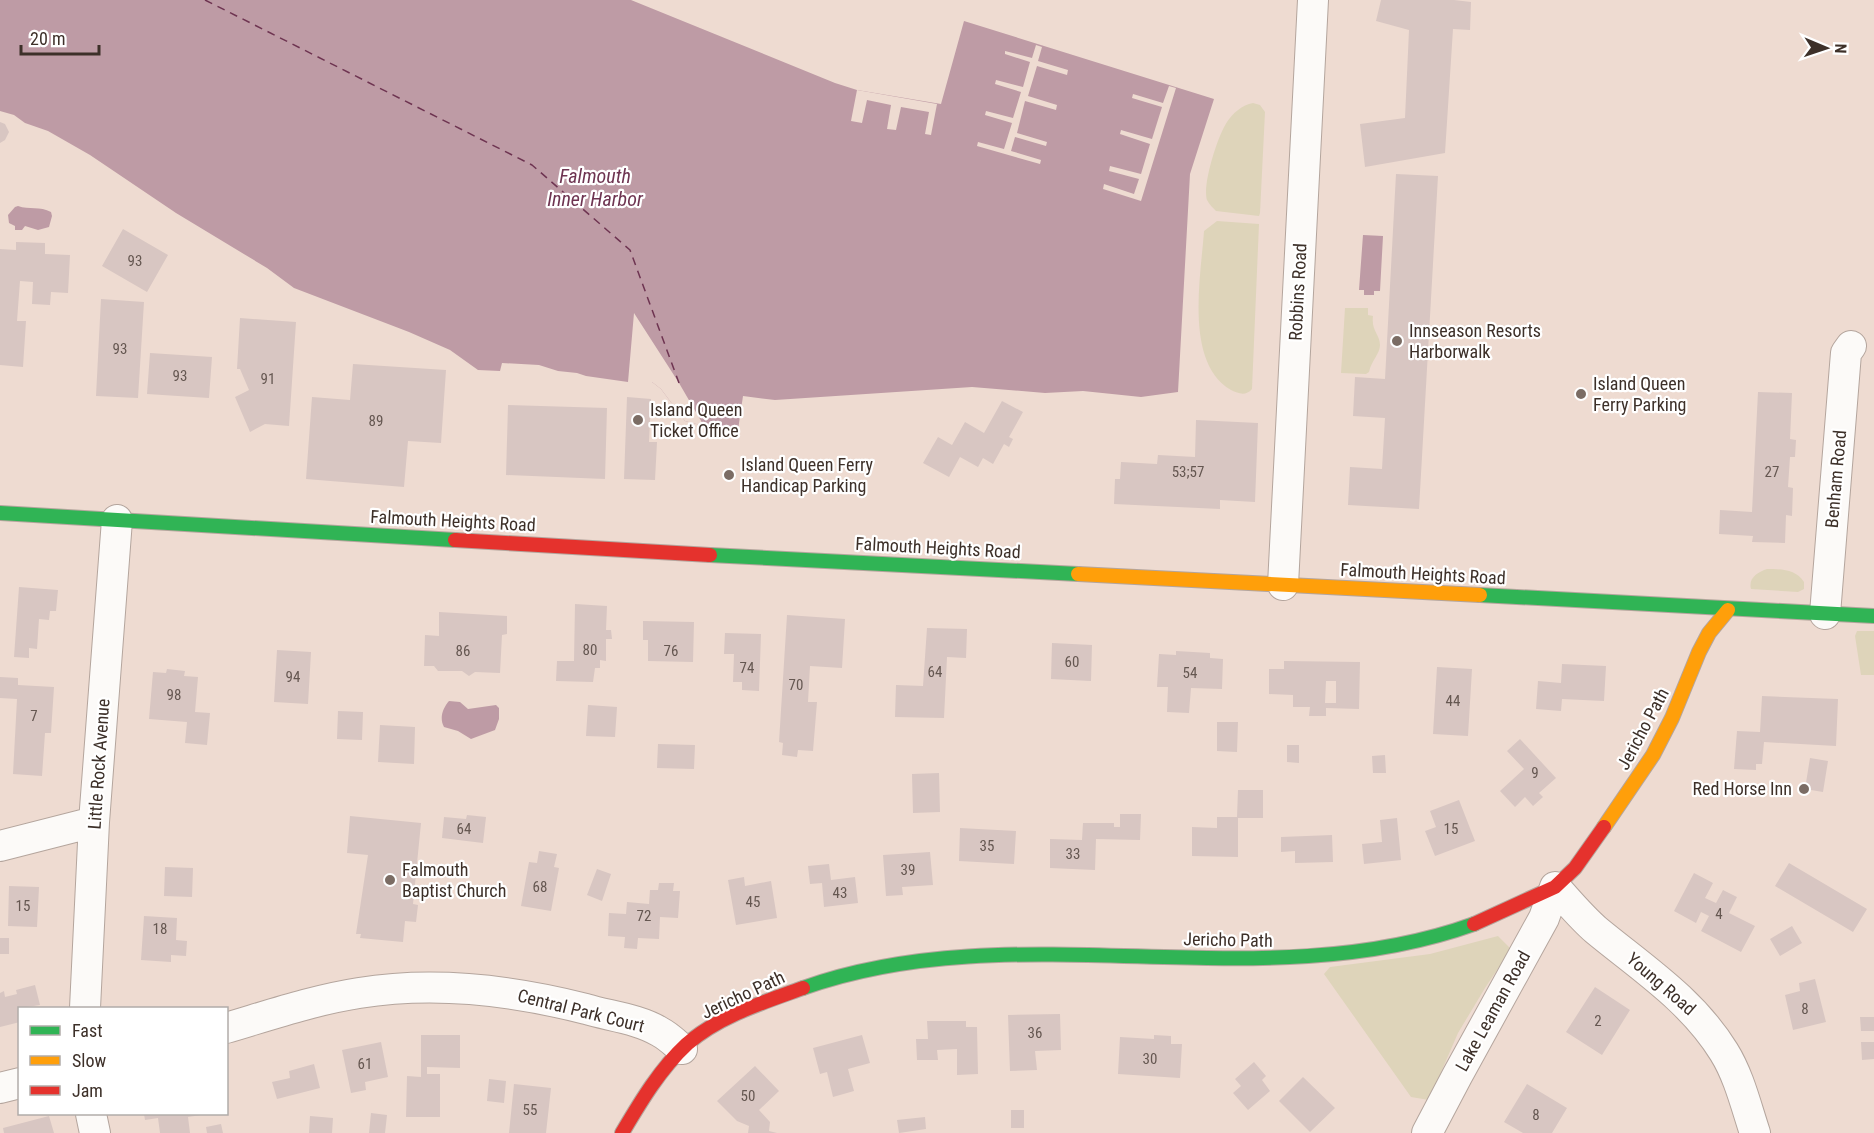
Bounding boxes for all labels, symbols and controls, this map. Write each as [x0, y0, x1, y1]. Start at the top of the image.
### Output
scale bar [21, 18, 99, 56]
north arrow [1796, 18, 1856, 78]
text: 20 m [30, 28, 65, 49]
text: N [1831, 43, 1850, 54]
water label: Falmouth Inner Harbor [547, 164, 644, 211]
street label: Robbins Road [1284, 243, 1311, 341]
house number: 93 [128, 252, 142, 270]
place label: Innseason Resorts Harborwalk [1409, 320, 1541, 362]
marker: Innseason Resorts Harborwalk [1390, 334, 1404, 348]
house number: 93 [113, 340, 127, 358]
house number: 93 [173, 367, 187, 385]
house number: 91 [261, 370, 275, 388]
place label: Island Queen Ferry Parking [1593, 373, 1687, 415]
marker: Island Queen Ferry Parking [1574, 387, 1588, 401]
place label: Island Queen Ticket Office [650, 399, 742, 441]
house number: 89 [369, 412, 383, 430]
marker: Island Queen Ticket Office [631, 413, 645, 427]
street label: Benham Road [1821, 429, 1850, 529]
place label: Island Queen Ferry Handicap Parking [741, 454, 874, 496]
house number: 53;57 [1172, 463, 1204, 481]
house number: 27 [1765, 463, 1779, 481]
marker: Island Queen Ferry Handicap Parking [722, 468, 736, 482]
street label: Falmouth Heights Road [370, 506, 536, 535]
street label: Falmouth Heights Road [855, 533, 1021, 562]
street label: Falmouth Heights Road [1340, 559, 1506, 588]
house number: 80 [583, 641, 597, 659]
house number: 86 [456, 642, 470, 660]
house number: 76 [664, 642, 678, 660]
house number: 60 [1065, 653, 1079, 671]
house number: 74 [740, 659, 754, 677]
house number: 64 [928, 663, 942, 681]
house number: 54 [1183, 664, 1197, 682]
house number: 94 [286, 668, 300, 686]
house number: 70 [789, 676, 803, 694]
street label: Jericho Path [1612, 684, 1673, 773]
house number: 98 [167, 686, 181, 704]
house number: 44 [1446, 692, 1460, 710]
street label: Little Rock Avenue [83, 698, 114, 830]
house number: 7 [30, 707, 38, 725]
house number: 9 [1531, 764, 1539, 782]
place label: Red Horse Inn [1693, 778, 1792, 799]
marker: Red Horse Inn [1797, 782, 1811, 796]
house number: 64 [457, 820, 471, 838]
house number: 15 [1444, 820, 1458, 838]
house number: 35 [980, 837, 994, 855]
house number: 33 [1066, 845, 1080, 863]
place label: Falmouth Baptist Church [402, 859, 506, 901]
house number: 39 [901, 861, 915, 879]
marker: Falmouth Baptist Church [383, 873, 397, 887]
house number: 68 [533, 878, 547, 896]
house number: 43 [833, 884, 847, 902]
house number: 45 [746, 893, 760, 911]
house number: 15 [16, 897, 30, 915]
house number: 4 [1715, 905, 1723, 923]
house number: 72 [637, 907, 651, 925]
house number: 18 [153, 920, 167, 938]
street label: Jericho Path [1183, 928, 1273, 951]
street label: Lake Leaman Road [1451, 947, 1534, 1075]
street label: Young Road [1623, 948, 1700, 1019]
street label: Jericho Path [698, 966, 788, 1023]
street label: Central Park Court [515, 985, 647, 1036]
house number: 8 [1801, 1000, 1809, 1018]
legend [18, 1007, 228, 1115]
house number: 2 [1594, 1012, 1602, 1030]
text: Fast [72, 1020, 103, 1041]
house number: 36 [1028, 1024, 1042, 1042]
text: Slow [72, 1050, 107, 1071]
house number: 30 [1143, 1050, 1157, 1068]
house number: 61 [358, 1055, 372, 1073]
text: Jam [72, 1080, 103, 1101]
house number: 50 [741, 1087, 755, 1105]
house number: 55 [523, 1101, 537, 1119]
house number: 8 [1532, 1106, 1540, 1124]

